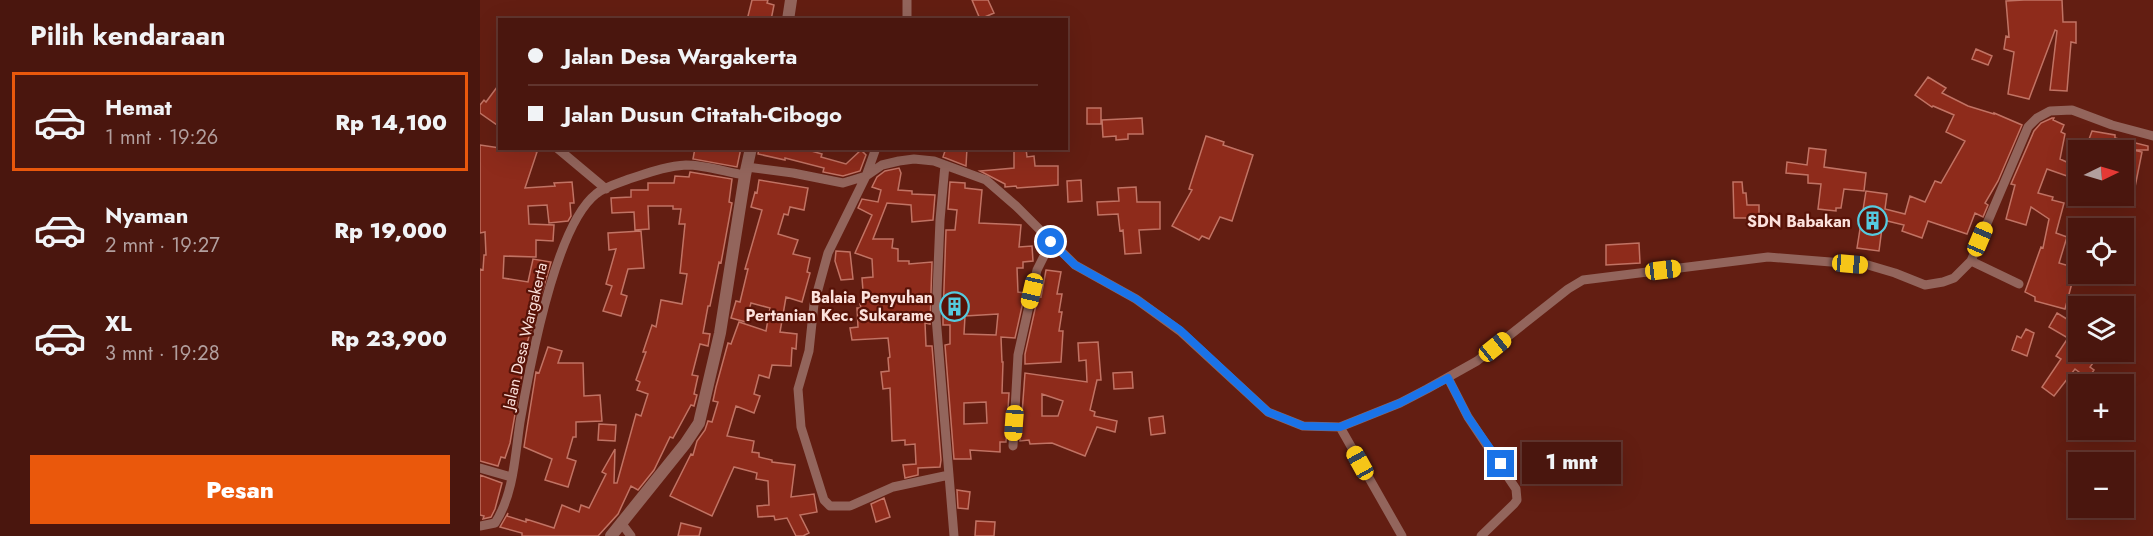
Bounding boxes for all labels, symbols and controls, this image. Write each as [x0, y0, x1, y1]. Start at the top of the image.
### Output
text: Pilih kendaraan [30, 16, 226, 55]
text: Jalan Desa Wargakerta [564, 40, 797, 72]
text: Hemat [105, 91, 172, 123]
icon: car [33, 95, 87, 149]
text: Jalan Dusun Citatah-Cibogo [564, 98, 842, 130]
text: Rp 14,100 [335, 106, 447, 138]
text: 1 mnt · 19:26 [105, 123, 218, 152]
north arrow [2068, 140, 2134, 206]
map controls [2068, 140, 2134, 518]
text: Nyaman [105, 199, 188, 231]
icon: car [33, 203, 87, 257]
building icon: SDN Babakan [1856, 205, 1888, 237]
place label: SDN Babakan [1747, 210, 1851, 233]
text: Rp 19,000 [334, 214, 447, 246]
button: locate [2068, 218, 2134, 284]
car [1965, 219, 1995, 259]
route start [1037, 228, 1064, 255]
text: 2 mnt · 19:27 [105, 231, 220, 260]
car [1831, 253, 1869, 275]
car [1644, 259, 1682, 281]
street label: Jalan Desa Wargakerta [496, 260, 553, 414]
car [1019, 271, 1045, 311]
place label: Balaia Penyuhan Pertanian Kec. Sukarame [746, 286, 933, 327]
building icon: Balaia Penyuhan Pertanian Kec. Sukarame [938, 290, 970, 322]
button: layers [2068, 296, 2134, 362]
text: XL [105, 307, 132, 339]
icon: car [33, 311, 87, 365]
text: Rp 23,900 [330, 322, 447, 354]
car [1475, 329, 1515, 365]
text: 3 mnt · 19:28 [105, 339, 220, 368]
button: + [2068, 374, 2134, 440]
car [1004, 404, 1024, 442]
car [1343, 443, 1377, 483]
callout: 1 mnt [1522, 443, 1621, 485]
text: 1 mnt [1546, 448, 1597, 477]
route end [1487, 450, 1514, 477]
button: − [2068, 452, 2134, 518]
button: Pesan [30, 455, 450, 524]

